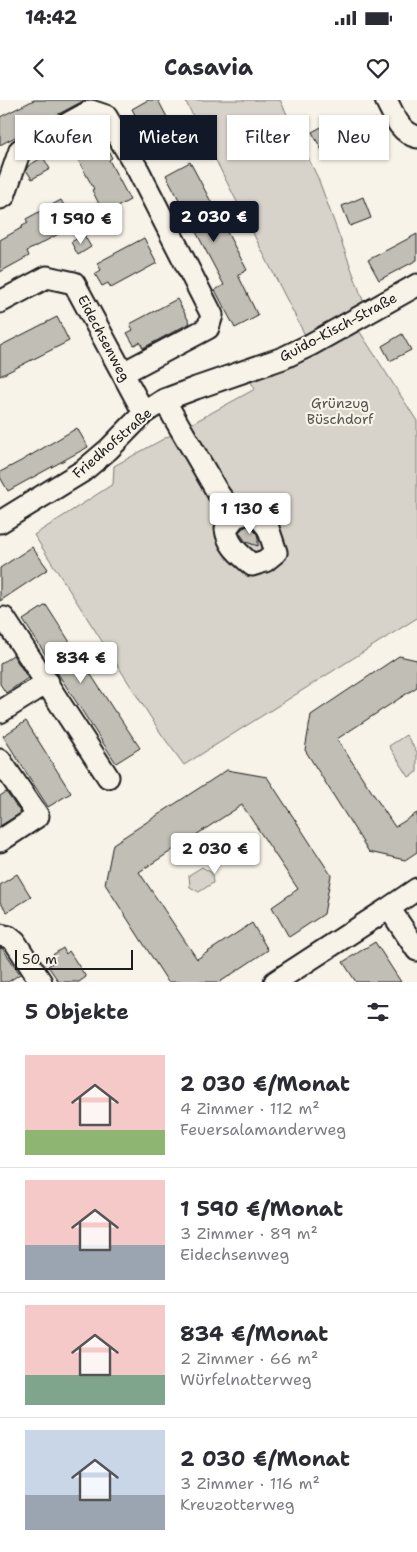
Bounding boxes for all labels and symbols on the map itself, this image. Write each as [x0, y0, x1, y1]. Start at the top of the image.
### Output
pin: 2 030 € [168, 200, 260, 243]
pin: 1 590 € [35, 202, 127, 245]
street label: Guido-Kisch-Straße [276, 288, 400, 366]
street label: Eidechsenweg [74, 292, 134, 384]
park label: Grünzug Büschdorf [307, 394, 374, 428]
street label: Friedhofstraße [69, 404, 155, 482]
pin: 1 130 € [204, 492, 296, 535]
pin: 834 € [46, 642, 116, 684]
pin: 2 030 € [169, 832, 261, 875]
scale bar [15, 947, 132, 970]

